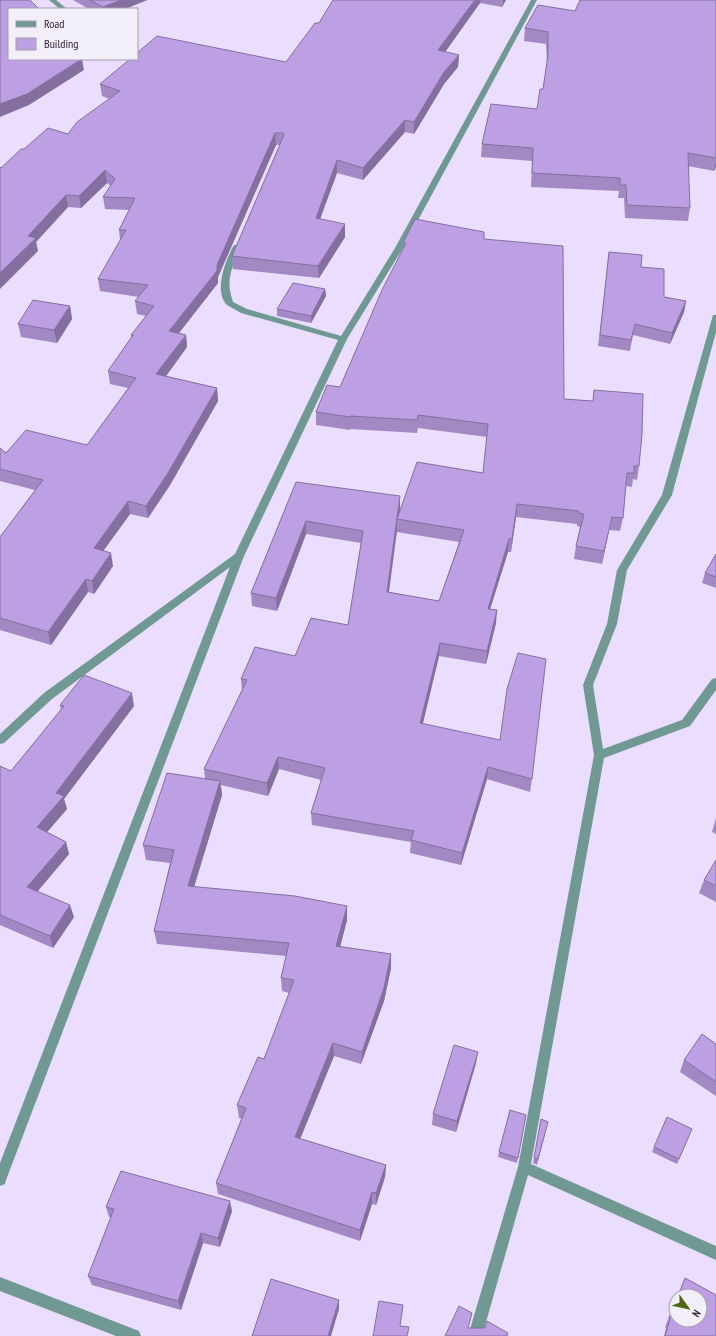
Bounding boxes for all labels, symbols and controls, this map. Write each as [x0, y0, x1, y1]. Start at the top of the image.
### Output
legend [8, 8, 138, 60]
text: Road [44, 16, 64, 31]
text: Building [44, 36, 79, 51]
north arrow [668, 1288, 708, 1328]
text: N [689, 1307, 704, 1320]

